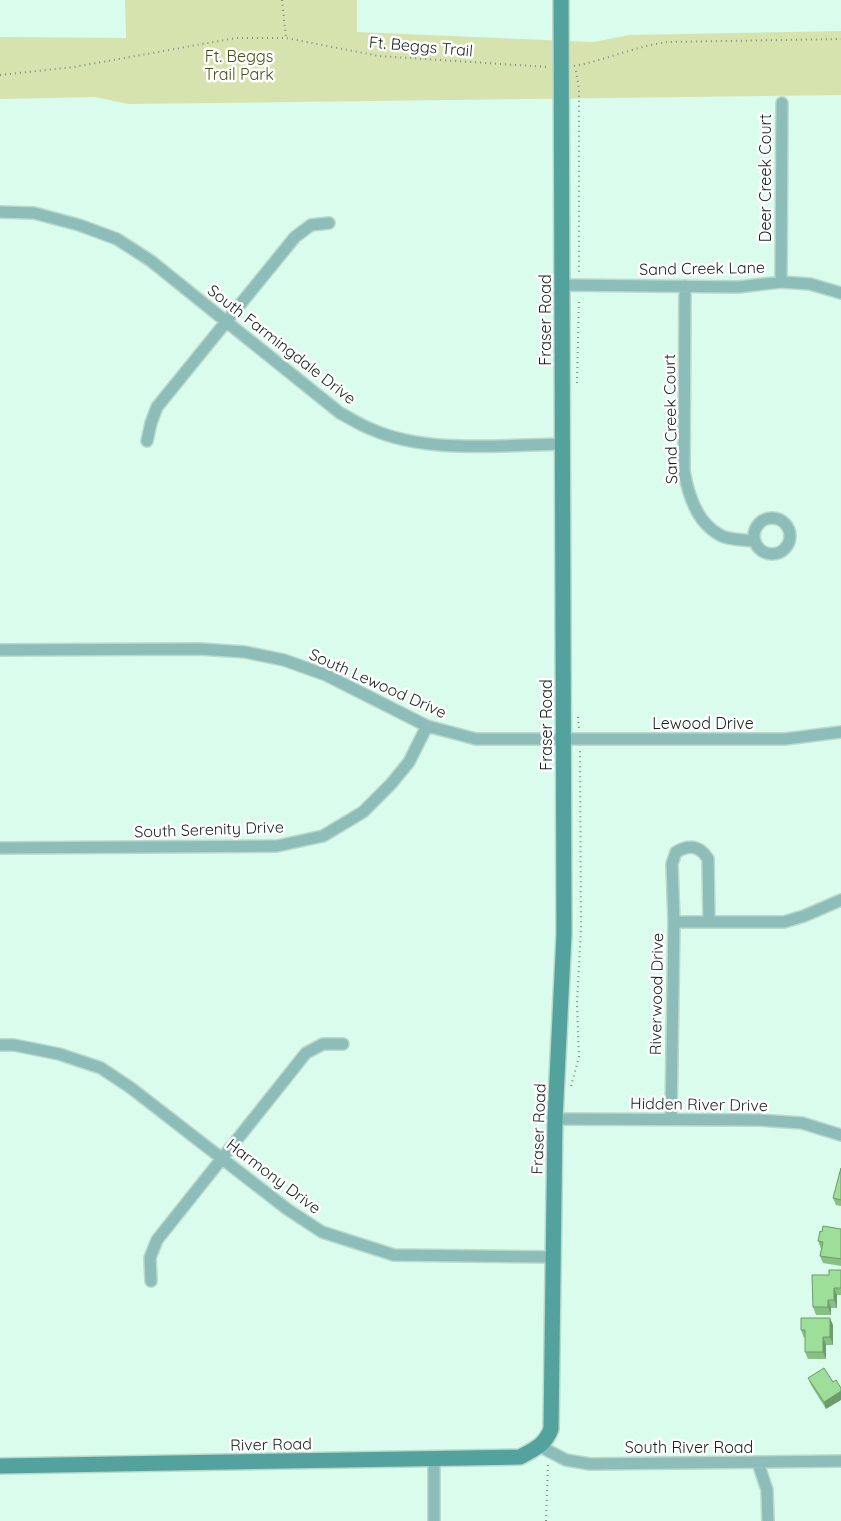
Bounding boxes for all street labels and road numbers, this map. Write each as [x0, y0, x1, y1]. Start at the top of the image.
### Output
street label: Ft. Beggs Trail [368, 31, 474, 61]
street label: Deer Creek Court [755, 114, 775, 242]
street label: Sand Creek Lane [639, 257, 765, 279]
street label: Fraser Road [535, 274, 555, 366]
street label: South Farmingdale Drive [204, 280, 360, 408]
street label: Sand Creek Court [659, 354, 681, 484]
street label: South Lewood Drive [306, 644, 450, 722]
street label: Fraser Road [536, 679, 556, 771]
street label: Lewood Drive [652, 713, 754, 733]
street label: South Serenity Drive [134, 816, 284, 842]
street label: Riverwood Drive [645, 933, 667, 1055]
street label: Fraser Road [526, 1083, 550, 1175]
street label: Hidden River Drive [630, 1093, 768, 1115]
street label: Harmony Drive [223, 1134, 325, 1218]
street label: River Road [230, 1433, 312, 1455]
street label: South River Road [625, 1437, 753, 1457]

